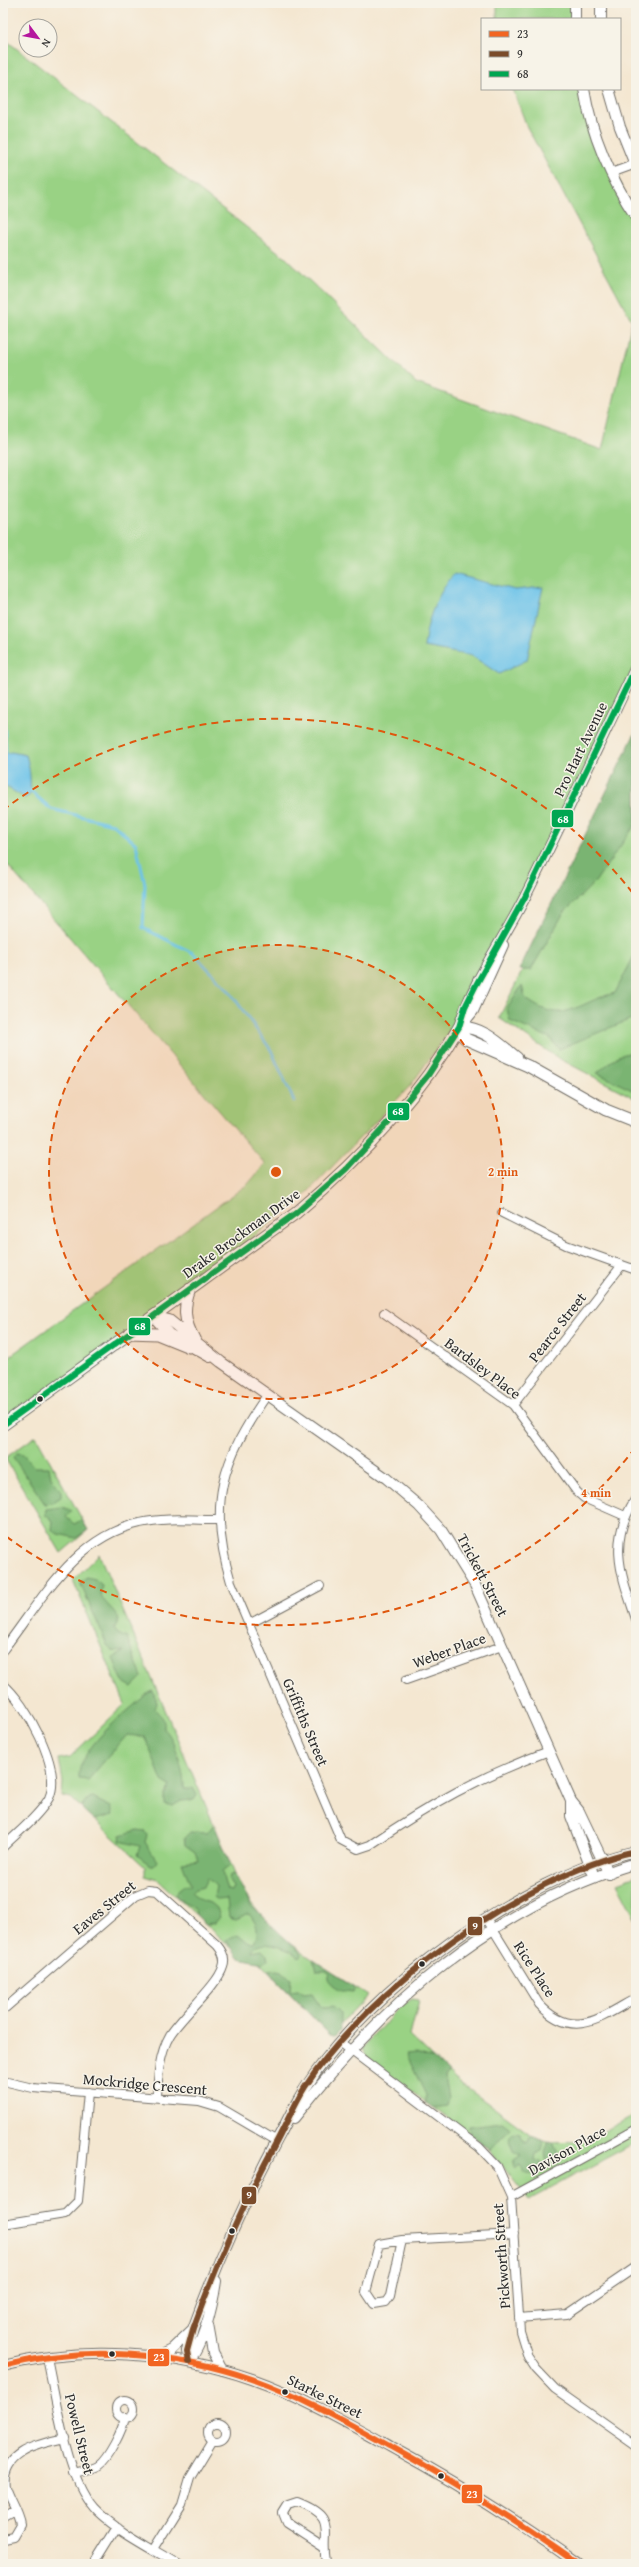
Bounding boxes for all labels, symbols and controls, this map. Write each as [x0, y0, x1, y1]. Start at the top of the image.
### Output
north arrow [18, 18, 58, 58]
legend [481, 18, 621, 90]
text: 23 [517, 25, 529, 42]
text: N [37, 36, 55, 51]
text: 9 [517, 45, 523, 62]
text: 68 [517, 65, 529, 82]
street label: Pro Hart Avenue [548, 698, 612, 800]
line badge: 68 [551, 809, 574, 828]
text: 68 [557, 811, 569, 827]
line badge: 68 [387, 1102, 410, 1121]
text: 68 [392, 1103, 404, 1119]
text: 2 min [488, 1163, 518, 1180]
centre of rings [269, 1165, 283, 1179]
street label: Drake Brockman Drive [178, 1183, 304, 1283]
street label: Pearce Street [523, 1287, 591, 1366]
line badge: 68 [128, 1317, 151, 1336]
text: 68 [134, 1318, 146, 1334]
street label: Bardsley Place [440, 1332, 526, 1404]
unlabelled marker [35, 1394, 45, 1404]
text: 4 min [581, 1484, 611, 1501]
street label: Trickett Street [452, 1530, 514, 1621]
street label: Weber Place [409, 1627, 489, 1673]
street label: Griffiths Street [278, 1675, 334, 1770]
street label: Eaves Street [68, 1875, 141, 1939]
line badge: 9 [467, 1916, 483, 1936]
text: 9 [472, 1918, 478, 1934]
street label: Rice Place [509, 1937, 561, 2001]
unlabelled marker [417, 1959, 427, 1969]
street label: Mockridge Crescent [82, 2068, 209, 2100]
street label: Davison Place [524, 2120, 610, 2180]
line badge: 9 [241, 2186, 257, 2205]
text: 9 [246, 2187, 252, 2203]
street label: Pickworth Street [487, 2202, 515, 2309]
unlabelled marker [227, 2226, 237, 2236]
line badge: 23 [147, 2348, 170, 2367]
unlabelled marker [107, 2349, 117, 2359]
text: 23 [153, 2349, 165, 2365]
street label: Starke Street [284, 2369, 367, 2424]
unlabelled marker [280, 2387, 290, 2397]
street label: Powell Street [60, 2391, 100, 2477]
unlabelled marker [436, 2471, 446, 2481]
line badge: 23 [461, 2484, 483, 2504]
text: 23 [466, 2486, 478, 2502]

